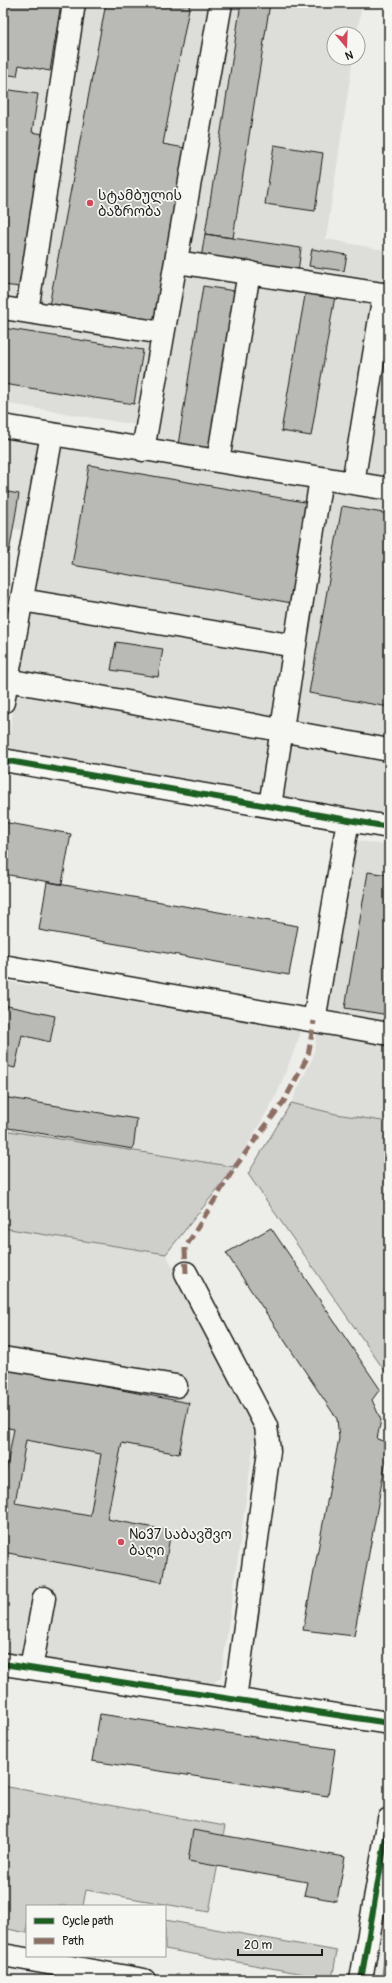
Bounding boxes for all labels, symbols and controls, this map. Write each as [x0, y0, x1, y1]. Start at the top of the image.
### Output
north arrow [326, 26, 366, 66]
text: N [343, 48, 355, 63]
place label: სტამბულის ბაზრობა [98, 187, 182, 220]
marker: სტამბულის ბაზრობა [85, 198, 95, 208]
place label: №37 საბავშვო ბაღი [129, 1526, 232, 1559]
marker: №37 საბავშვო ბაღი [116, 1537, 126, 1547]
legend [26, 1905, 166, 1957]
text: Cycle path [62, 1914, 114, 1929]
scale bar [238, 1931, 322, 1957]
text: Path [62, 1934, 84, 1949]
text: 20 m [244, 1938, 273, 1953]

